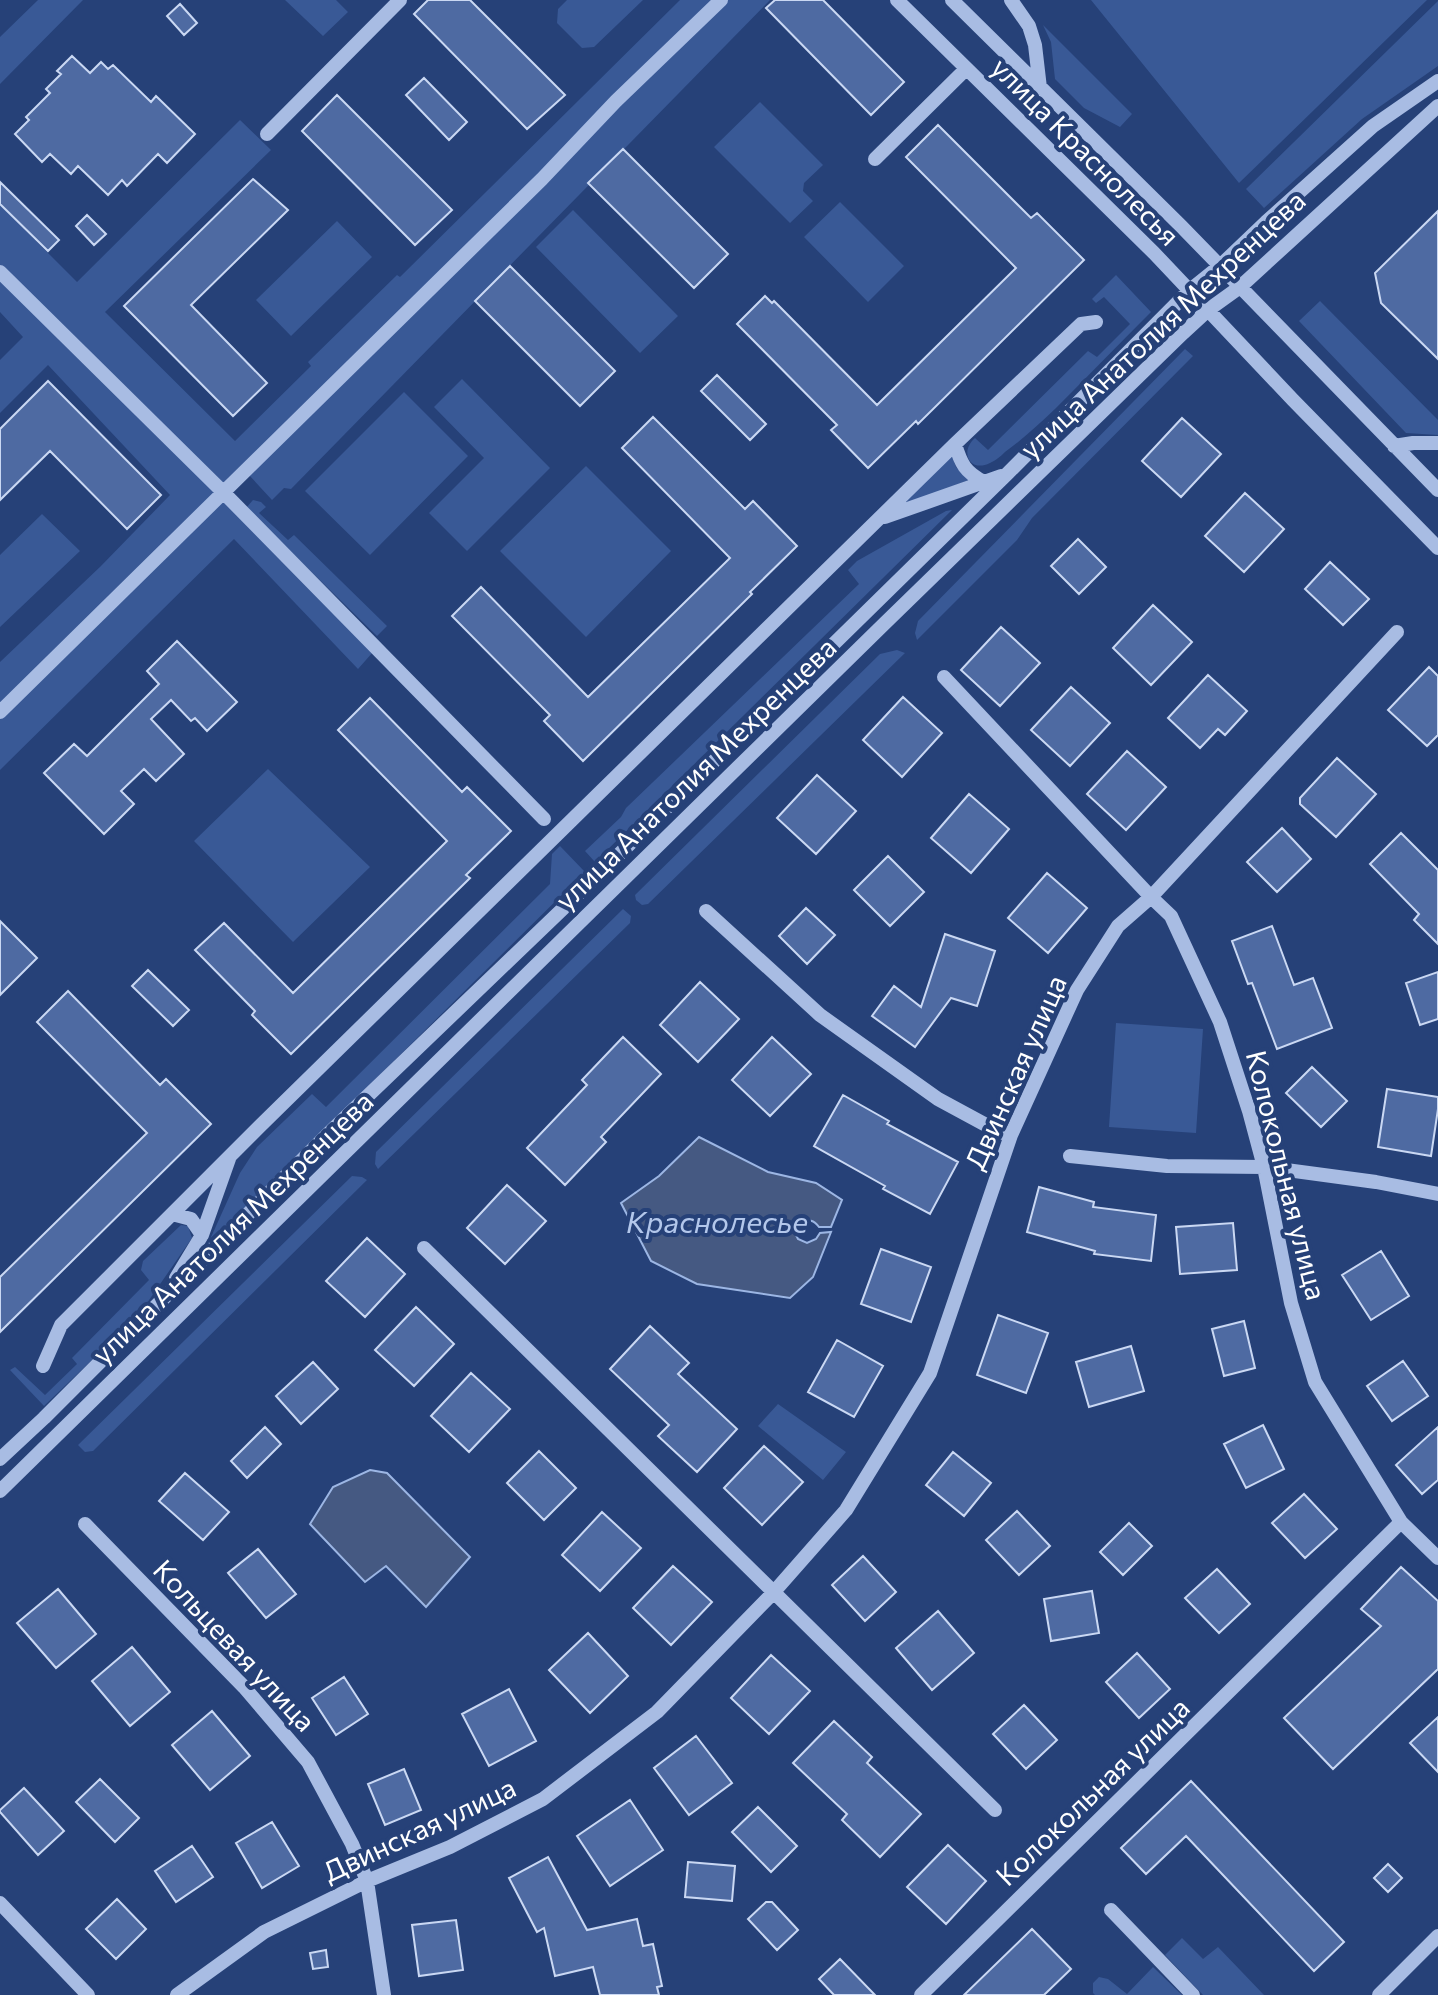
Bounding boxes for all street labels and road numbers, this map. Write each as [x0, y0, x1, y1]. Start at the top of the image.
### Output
street label: улица Краснолесья [985, 50, 1187, 252]
street label: улица Анатолия Мехренцева [1012, 183, 1312, 465]
street label: улица Анатолия Мехренцева [547, 630, 843, 916]
street label: Двинская улица [957, 970, 1073, 1174]
street label: Колокольная улица [1240, 1047, 1334, 1303]
street label: улица Анатолия Мехренцева [84, 1084, 380, 1370]
street label: Кольцевая улица [147, 1552, 323, 1738]
street label: Колокольная улица [988, 1690, 1196, 1892]
street label: Двинская улица [317, 1769, 521, 1889]

